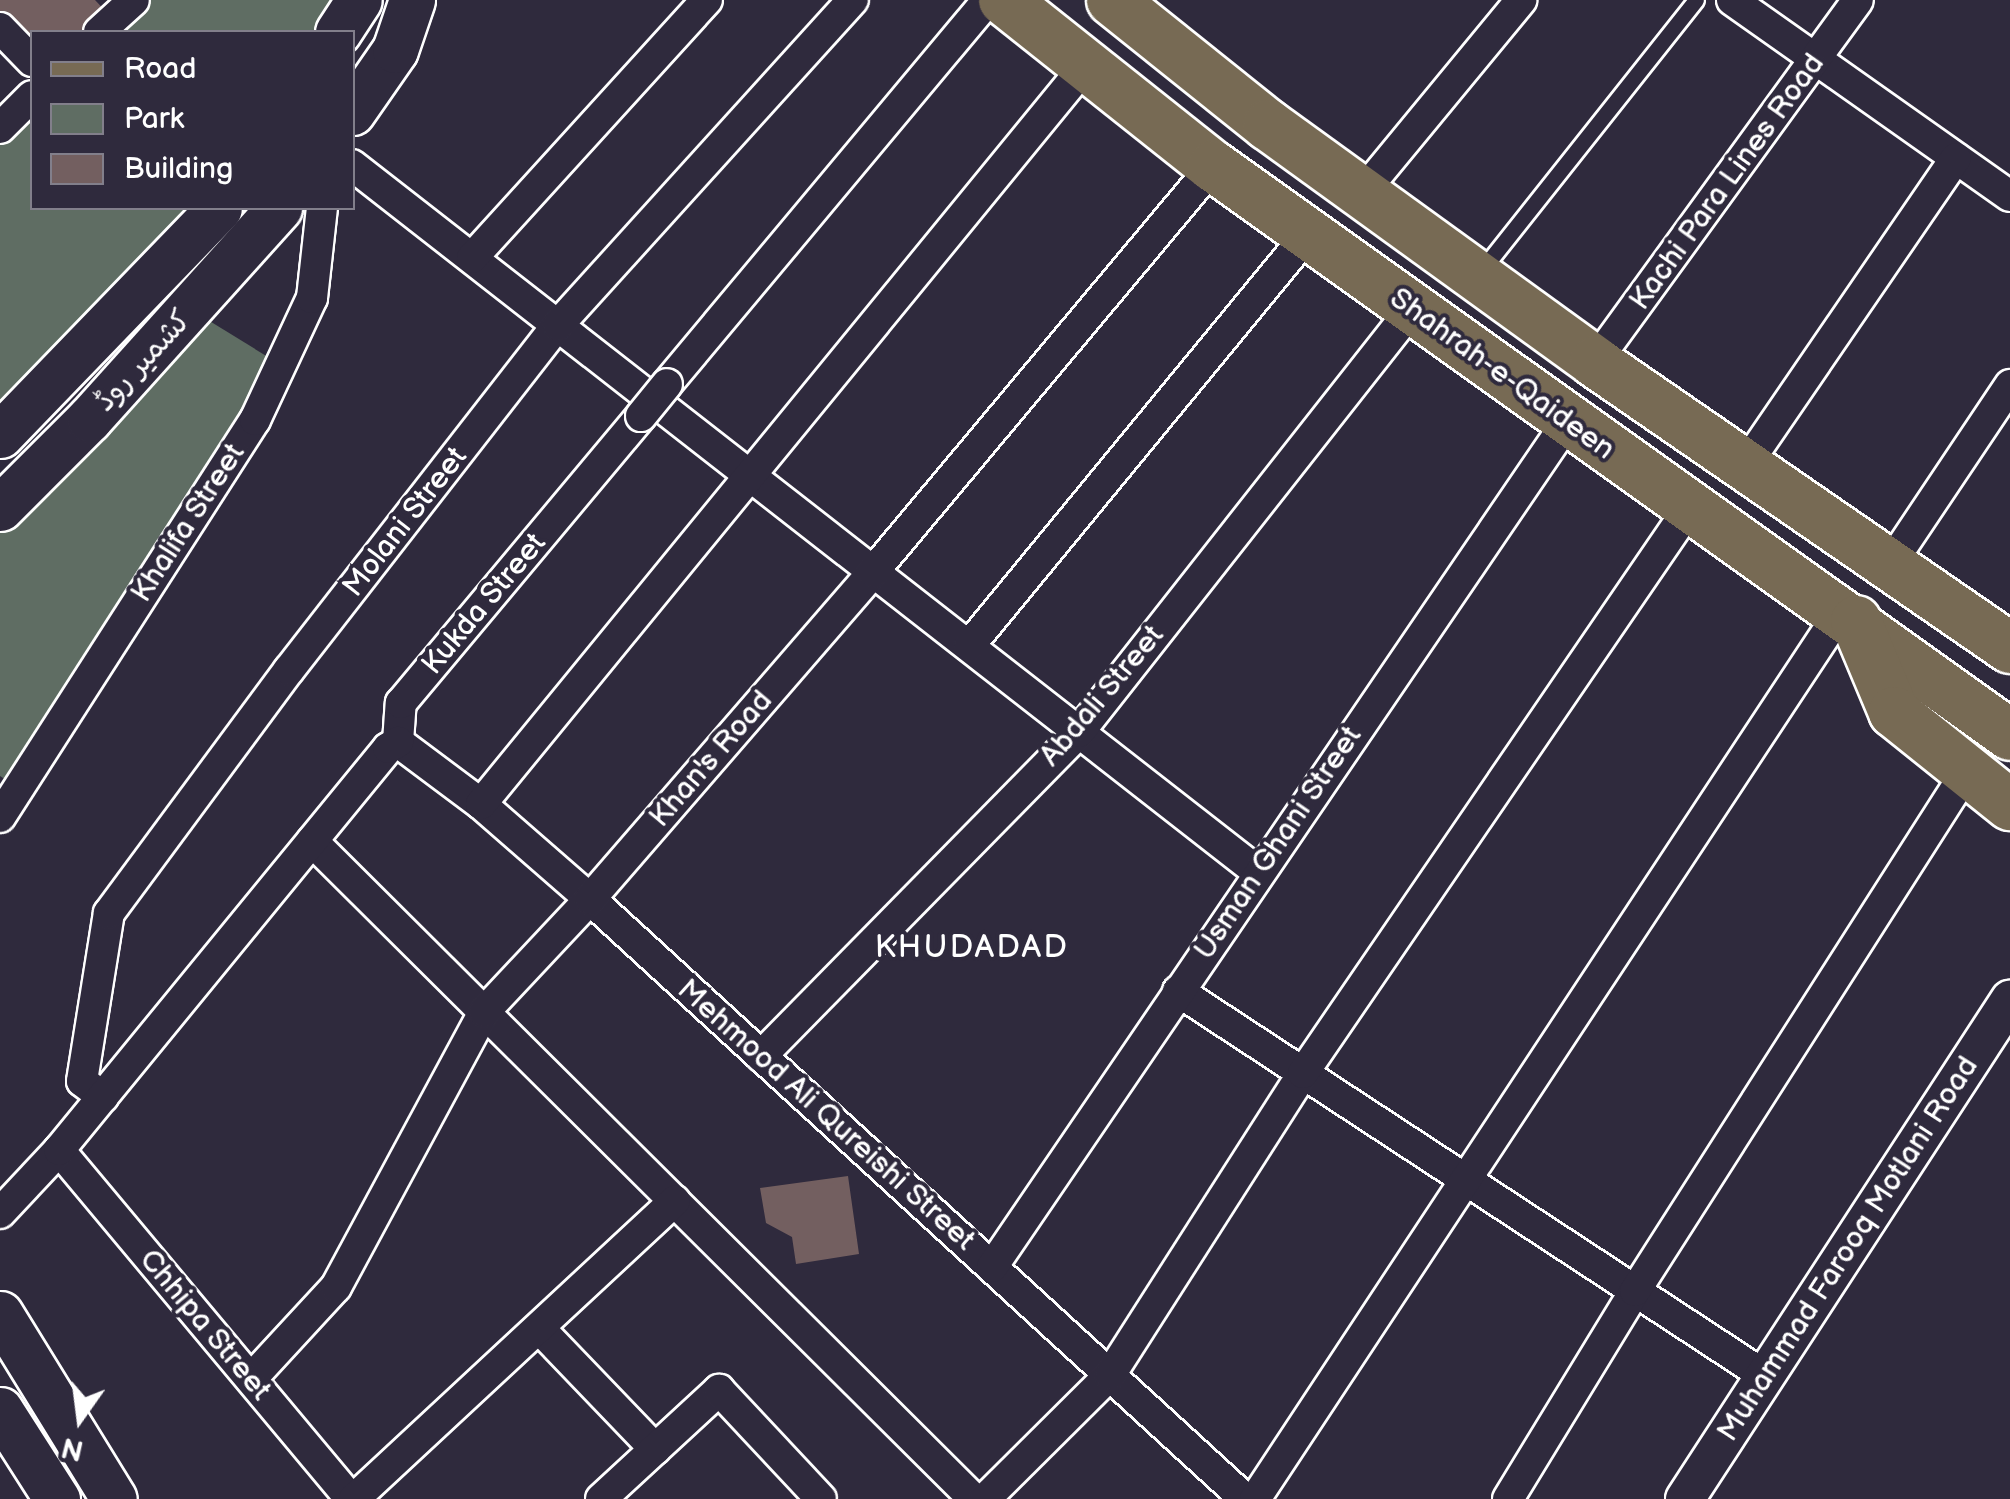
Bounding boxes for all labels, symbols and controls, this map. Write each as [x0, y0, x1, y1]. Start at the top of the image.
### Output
legend [30, 30, 355, 210]
street label: Kachi Para Lines Road [1622, 47, 1832, 317]
text: Road [124, 51, 197, 87]
text: Park [124, 101, 184, 137]
text: Building [124, 151, 233, 187]
street label: Shahrah-e-Qaideen [1383, 280, 1621, 468]
street label: کشمیر روڈ [87, 303, 199, 419]
street label: Khalifa Street [123, 437, 253, 609]
street label: Molani Street [335, 440, 475, 604]
street label: Kukda Street [414, 526, 554, 682]
street label: Abdali Street [1032, 618, 1172, 774]
street label: Khan's Road [642, 683, 780, 835]
street label: Usman Ghani Street [1186, 719, 1370, 967]
district label: KHUDADAD [875, 929, 1069, 967]
street label: Mehmood Ali Qureishi Street [670, 972, 982, 1258]
street label: Muhammad Farooq Motlani Road [1710, 1050, 1986, 1448]
street label: Chhipa Street [131, 1242, 279, 1408]
north arrow [30, 1369, 130, 1469]
text: N [58, 1430, 87, 1467]

